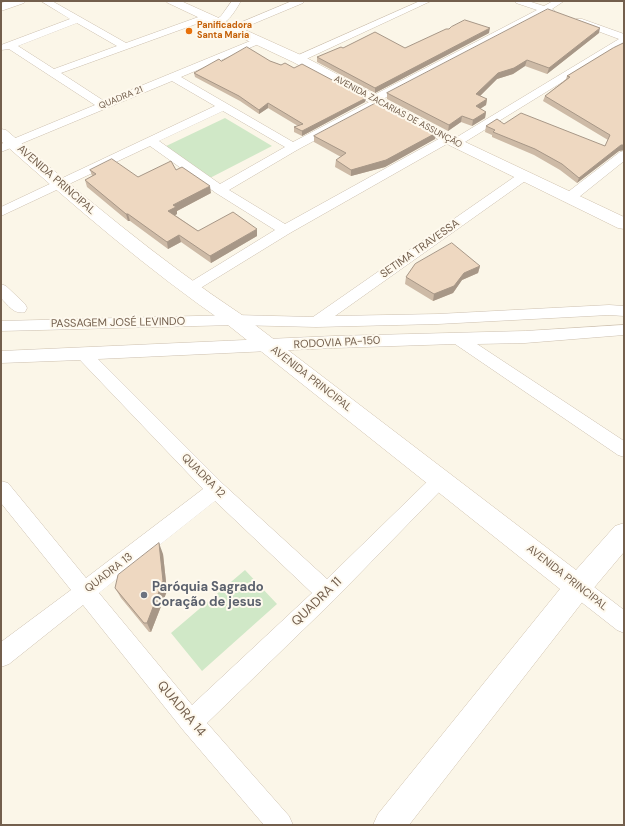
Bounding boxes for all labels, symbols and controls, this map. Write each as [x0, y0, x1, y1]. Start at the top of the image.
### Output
place label: Panificadora Santa Maria [197, 21, 252, 42]
marker: Panificadora Santa Maria [184, 26, 194, 36]
street label: AVENIDA ZACARIAS DE ASSUNÇÃO [332, 74, 464, 150]
street label: QUADRA 21 [97, 84, 145, 112]
street label: AVENIDA PRINCIPAL [14, 142, 98, 218]
street label: SETIMA TRAVESSA [378, 217, 462, 281]
street label: PASSAGEM JOSÉ LEVINDO [51, 315, 185, 331]
street label: RODOVIA PA-150 [293, 334, 381, 352]
street label: AVENIDA PRINCIPAL [268, 343, 354, 415]
street label: QUADRA 12 [178, 451, 228, 501]
street label: AVENIDA PRINCIPAL [524, 542, 610, 614]
street label: QUADRA 13 [82, 550, 136, 596]
street label: QUADRA 11 [289, 574, 345, 630]
place label: Paróquia Sagrado Coração de jesus [152, 580, 264, 611]
marker: Paróquia Sagrado Coração de jesus [139, 590, 149, 600]
street label: QUADRA 14 [153, 678, 209, 740]

